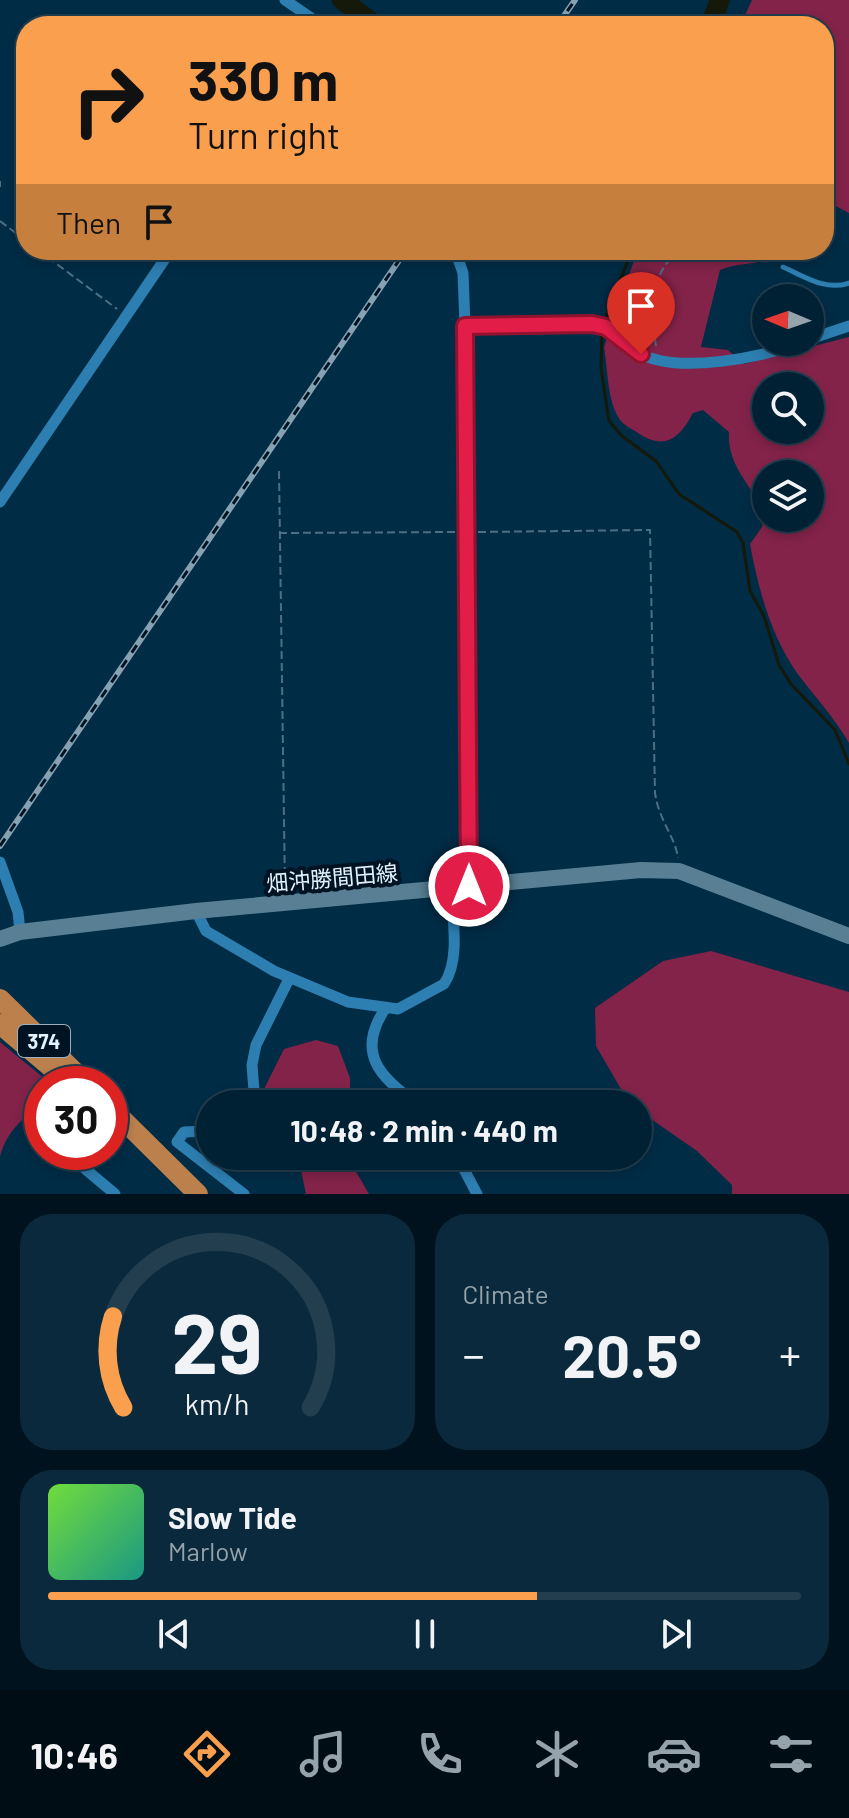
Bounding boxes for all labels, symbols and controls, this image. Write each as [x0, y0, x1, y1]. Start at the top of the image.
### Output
text: 330 m [188, 45, 338, 112]
icon: right [56, 48, 160, 152]
text: Turn right [188, 113, 340, 156]
icon: arrive [137, 200, 181, 244]
text: Then [56, 204, 121, 240]
pin [607, 272, 675, 354]
icon: arrive [619, 284, 663, 328]
north arrow [752, 284, 824, 356]
map controls [752, 284, 824, 532]
button: search [752, 372, 824, 444]
button: layers [752, 460, 824, 532]
position arrow [427, 844, 511, 928]
street label: 畑沖勝間田線 [265, 858, 399, 896]
road number: 374 [18, 1025, 70, 1057]
speed limit sign: 30 [24, 1066, 128, 1170]
text: 10:48 · 2 min · 440 m [290, 1112, 558, 1148]
text: Climate [463, 1278, 549, 1309]
text: 29 [172, 1291, 263, 1391]
text: 20.5° [562, 1318, 701, 1390]
text: − [463, 1327, 485, 1380]
text: + [779, 1327, 801, 1380]
text: km/h [185, 1386, 250, 1421]
text: Slow Tide [168, 1499, 297, 1535]
text: Marlow [168, 1535, 248, 1566]
icon: previous [152, 1612, 196, 1656]
icon: pause [403, 1612, 447, 1656]
icon: next [654, 1612, 698, 1656]
icon: directions [179, 1726, 235, 1782]
icon: music [295, 1726, 351, 1782]
icon: phone [412, 1726, 468, 1782]
icon: climate [529, 1726, 585, 1782]
icon: car [646, 1726, 702, 1782]
icon: filters [763, 1726, 819, 1782]
text: 10:46 [30, 1733, 118, 1776]

